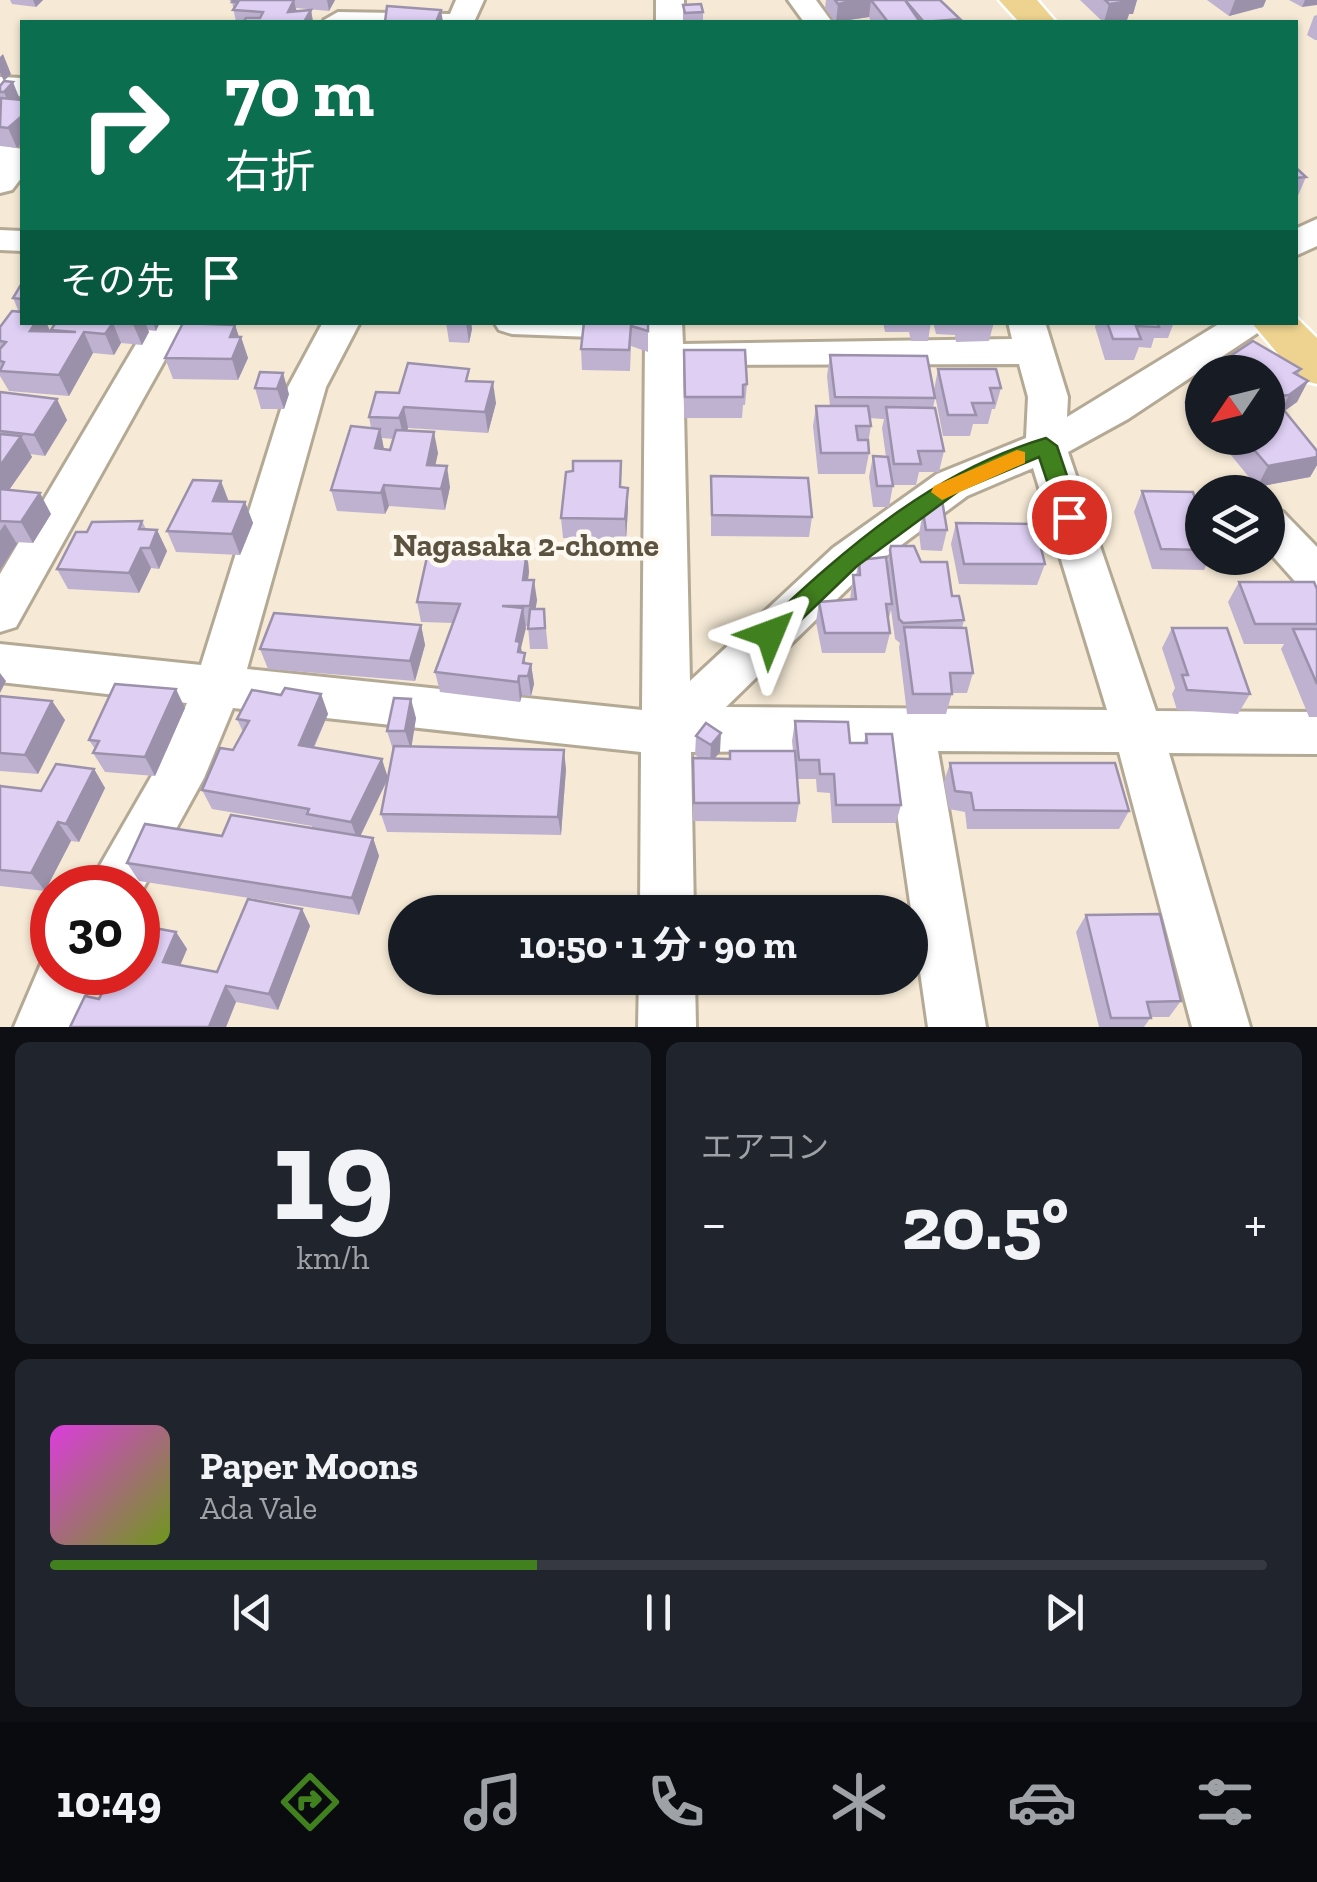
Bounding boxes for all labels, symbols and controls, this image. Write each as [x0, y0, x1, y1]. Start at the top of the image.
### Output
text: 70 m [225, 50, 374, 134]
icon: right [60, 60, 190, 190]
text: 右折 [225, 145, 315, 199]
icon: arrive [194, 250, 249, 305]
text: その先 [60, 258, 174, 304]
north arrow [1185, 355, 1285, 455]
map controls [1185, 355, 1285, 575]
pin [1027, 475, 1112, 560]
button: layers [1185, 475, 1285, 575]
icon: arrive [1042, 490, 1097, 545]
district label: Nagasaka 2-chome [393, 526, 659, 564]
position arrow [718, 582, 822, 686]
speed limit sign: 30 [30, 865, 160, 995]
text: 10:50 · 1 分 · 90 m [519, 922, 797, 968]
text: 19 [272, 1096, 394, 1252]
text: エアコン [701, 1128, 829, 1166]
text: 20.5° [902, 1178, 1069, 1268]
text: − [701, 1190, 727, 1256]
text: + [1244, 1190, 1267, 1256]
text: km/h [296, 1239, 370, 1277]
text: Paper Moons [200, 1443, 418, 1489]
text: Ada Vale [200, 1489, 317, 1527]
icon: previous [225, 1585, 280, 1640]
icon: pause [631, 1585, 686, 1640]
icon: next [1037, 1585, 1092, 1640]
icon: directions [275, 1767, 345, 1837]
icon: music [458, 1767, 528, 1837]
icon: phone [641, 1767, 711, 1837]
icon: climate [824, 1767, 894, 1837]
icon: car [1007, 1767, 1077, 1837]
icon: filters [1190, 1767, 1260, 1837]
text: 10:49 [57, 1775, 162, 1829]

